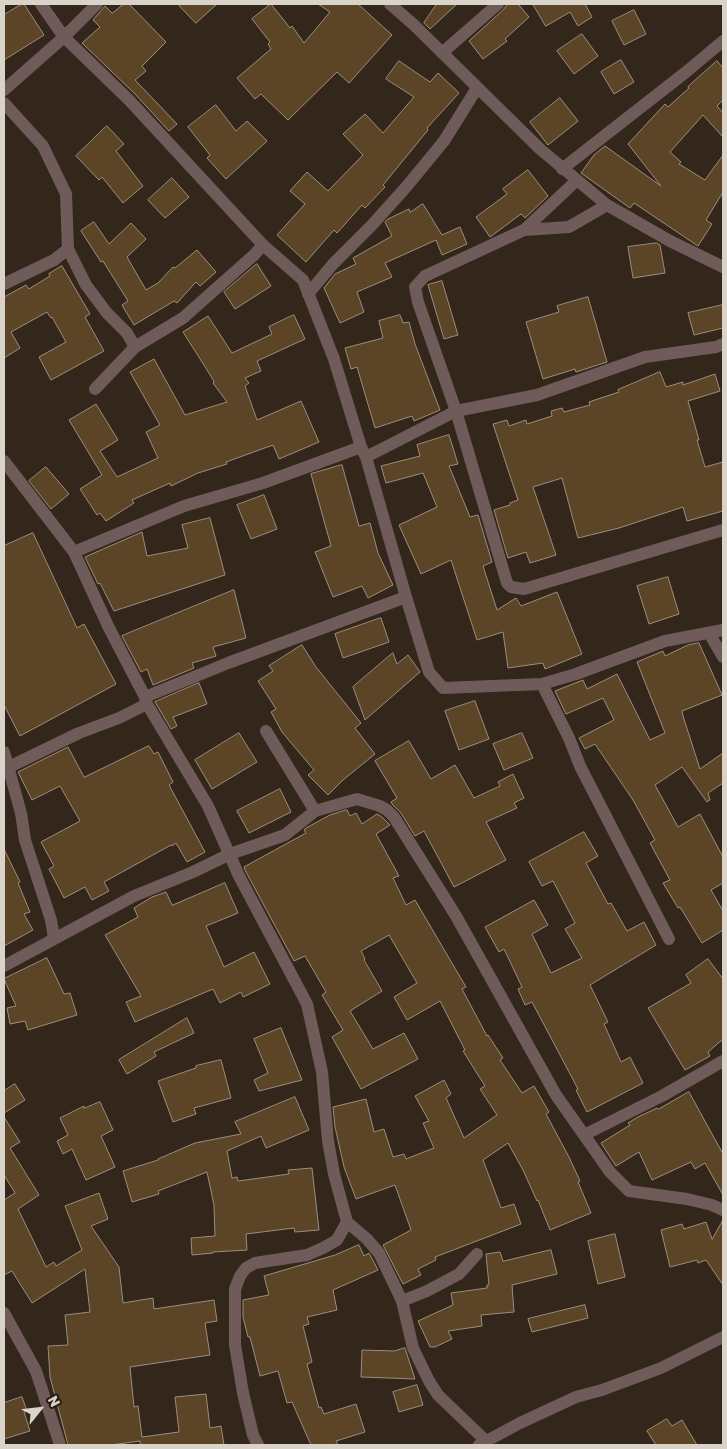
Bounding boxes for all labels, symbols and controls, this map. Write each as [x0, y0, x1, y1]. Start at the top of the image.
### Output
north arrow [15, 1384, 65, 1434]
text: N [44, 1393, 63, 1410]

